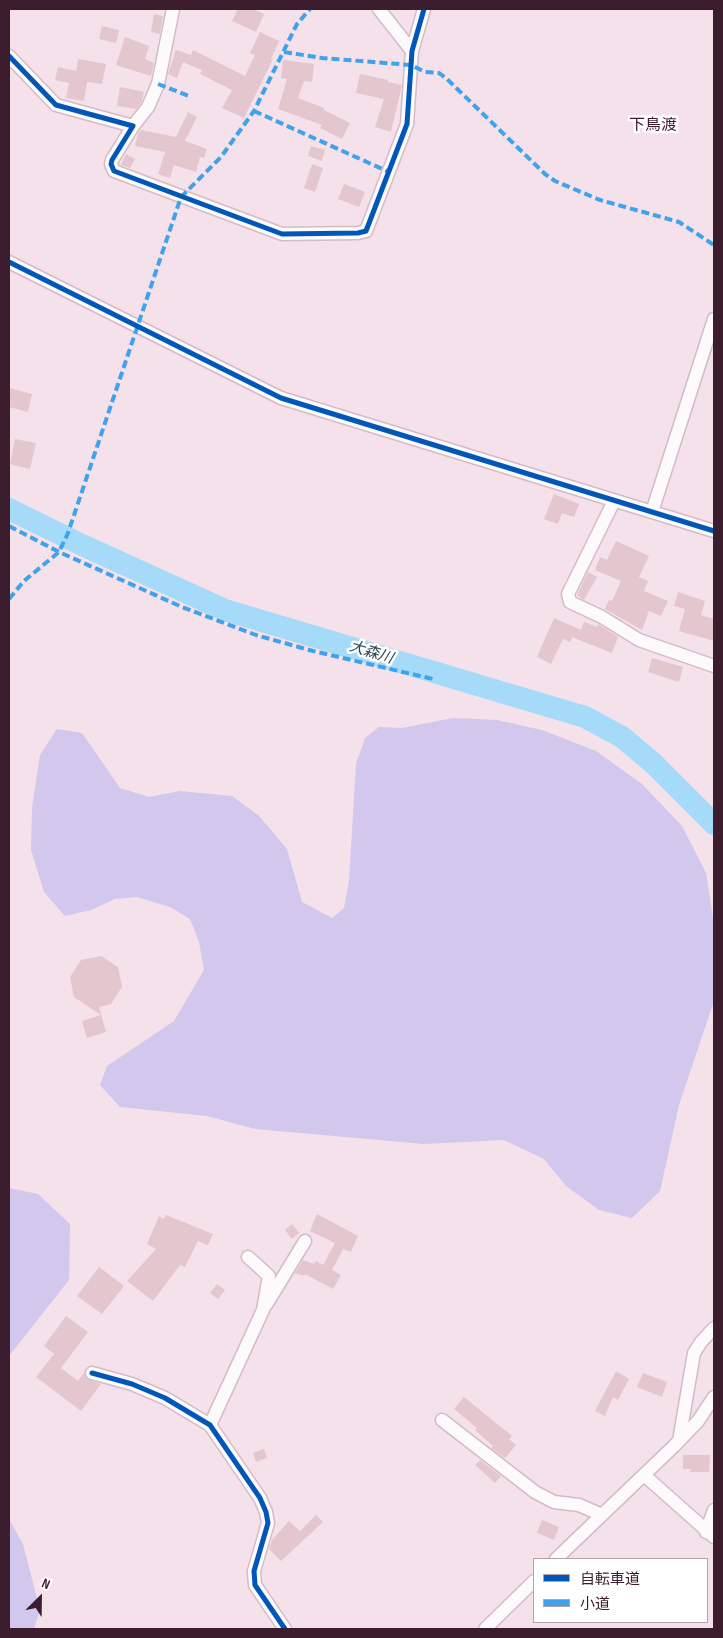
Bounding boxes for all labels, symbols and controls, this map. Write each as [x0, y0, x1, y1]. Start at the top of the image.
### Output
district label: 下鳥渡 [629, 116, 677, 136]
water label: 大森川 [347, 638, 395, 668]
legend [533, 1558, 708, 1623]
text: 自転車道 [580, 1570, 640, 1589]
north arrow [15, 1573, 65, 1623]
text: N [39, 1574, 53, 1593]
text: 小道 [580, 1595, 610, 1614]

